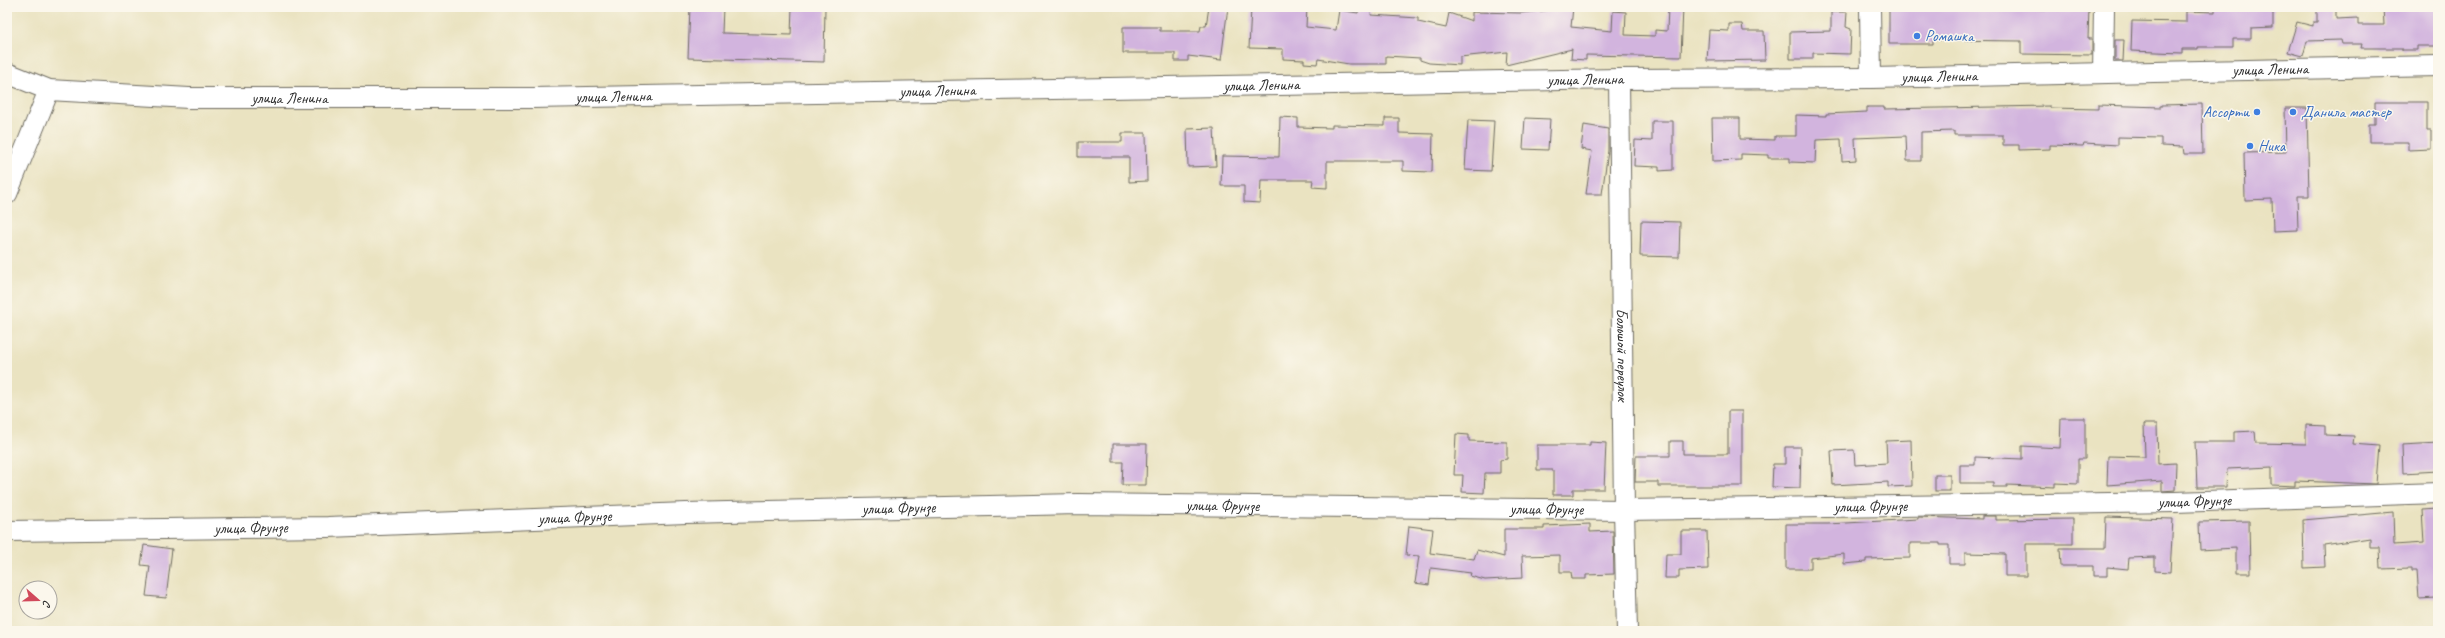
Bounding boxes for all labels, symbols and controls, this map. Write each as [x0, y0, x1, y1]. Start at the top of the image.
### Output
place label: Ромашка [1925, 26, 1975, 46]
marker: Ромашка [1912, 31, 1922, 41]
street label: улица Ленина [2231, 59, 2310, 80]
street label: улица Ленина [1900, 66, 1979, 87]
street label: улица Ленина [1546, 69, 1625, 90]
street label: улица Ленина [1222, 75, 1301, 96]
street label: улица Ленина [898, 80, 977, 102]
street label: улица Ленина [574, 86, 653, 107]
street label: улица Ленина [250, 88, 329, 108]
place label: Ассорти [2203, 102, 2250, 122]
place label: Данила мастер [2301, 102, 2392, 122]
marker: Ассорти [2252, 107, 2262, 117]
marker: Данила мастер [2288, 107, 2298, 117]
place label: Ника [2258, 136, 2287, 156]
marker: Ника [2245, 141, 2255, 151]
street label: Большой переулок [1612, 308, 1633, 404]
street label: улица Фрунзе [2157, 490, 2233, 512]
street label: улица Фрунзе [1185, 495, 1261, 516]
street label: улица Фрунзе [1833, 496, 1909, 517]
street label: улица Фрунзе [861, 497, 937, 519]
street label: улица Фрунзе [1509, 499, 1585, 520]
street label: улица Фрунзе [537, 506, 614, 529]
street label: улица Фрунзе [213, 517, 290, 538]
north arrow [18, 580, 58, 620]
text: С [39, 598, 55, 610]

